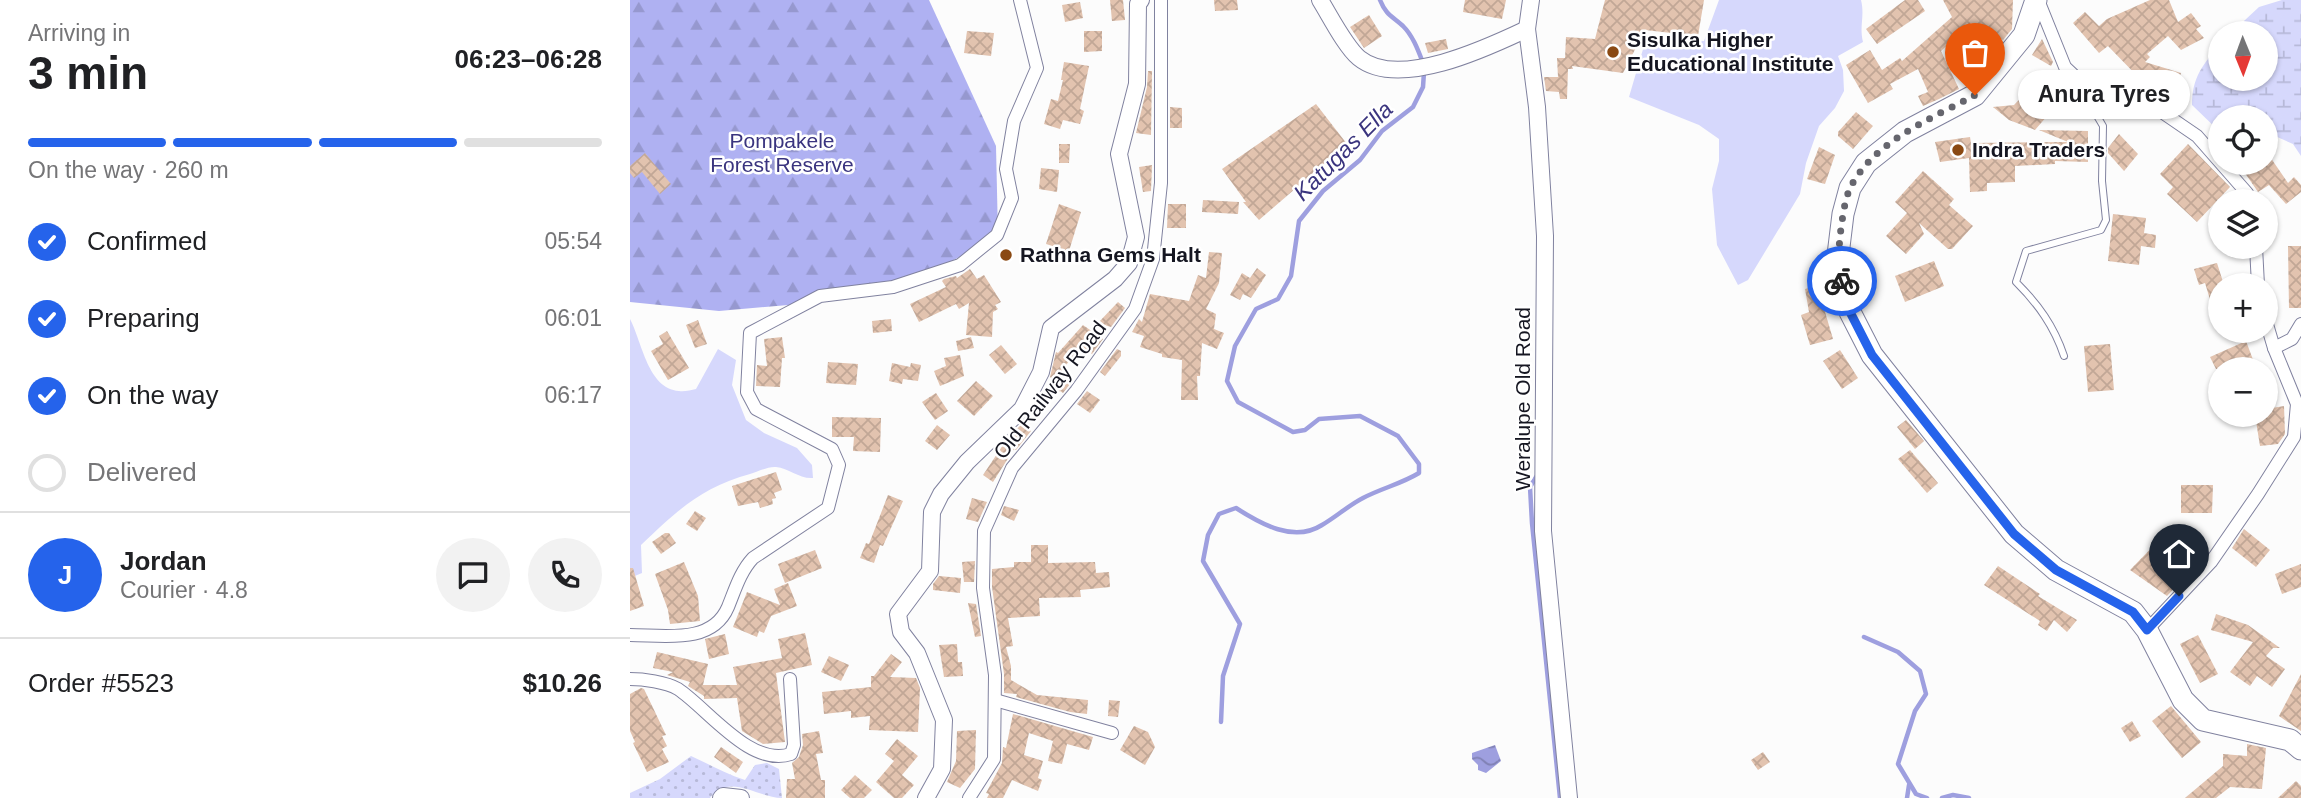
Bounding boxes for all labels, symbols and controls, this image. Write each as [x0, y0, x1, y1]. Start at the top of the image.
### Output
text: Arriving in [28, 20, 130, 46]
north arrow [2208, 21, 2278, 91]
map controls [2208, 21, 2278, 427]
pin [1945, 23, 2005, 95]
place label: Sisulka Higher Educational Institute [1627, 28, 1834, 75]
icon: bag [1956, 34, 1994, 72]
text: 06:23–06:28 [455, 44, 602, 74]
marker: Sisulka Higher Educational Institute [1605, 44, 1621, 60]
text: 3 min [28, 47, 148, 99]
callout: Anura Tyres [2017, 70, 2188, 119]
text: Anura Tyres [2038, 81, 2170, 107]
water label: Katugas Ella [1288, 96, 1398, 206]
button: locate [2208, 105, 2278, 175]
park label: Pompakele Forest Reserve [710, 129, 854, 176]
place label: Indra Traders [1972, 138, 2105, 161]
marker: Indra Traders [1950, 142, 1966, 158]
text: On the way · 260 m [28, 157, 229, 183]
button: layers [2208, 189, 2278, 259]
icon: check [28, 223, 66, 261]
text: Confirmed [87, 226, 207, 256]
text: 05:54 [544, 228, 602, 254]
place label: Rathna Gems Halt [1020, 243, 1201, 266]
courier [1807, 246, 1877, 316]
marker: Rathna Gems Halt [998, 247, 1014, 263]
icon: bike [1823, 262, 1861, 300]
button: + [2208, 273, 2278, 343]
icon: check [28, 300, 66, 338]
text: Preparing [87, 303, 200, 333]
text: 06:01 [544, 305, 602, 331]
street label: Weralupe Old Road [1511, 307, 1534, 491]
street label: Old Railway Road [989, 316, 1110, 463]
button: − [2208, 357, 2278, 427]
icon: check [28, 377, 66, 415]
text: On the way [87, 380, 219, 410]
text: 06:17 [544, 382, 602, 408]
text: Delivered [87, 457, 197, 487]
pin [2149, 524, 2209, 596]
icon: home [2160, 535, 2198, 573]
button: chat [436, 538, 510, 612]
button: phone [528, 538, 602, 612]
text: Jordan [120, 546, 207, 576]
text: J [58, 560, 72, 590]
text: Courier · 4.8 [120, 577, 248, 603]
text: Order #5523 [28, 668, 174, 698]
text: $10.26 [522, 668, 602, 698]

